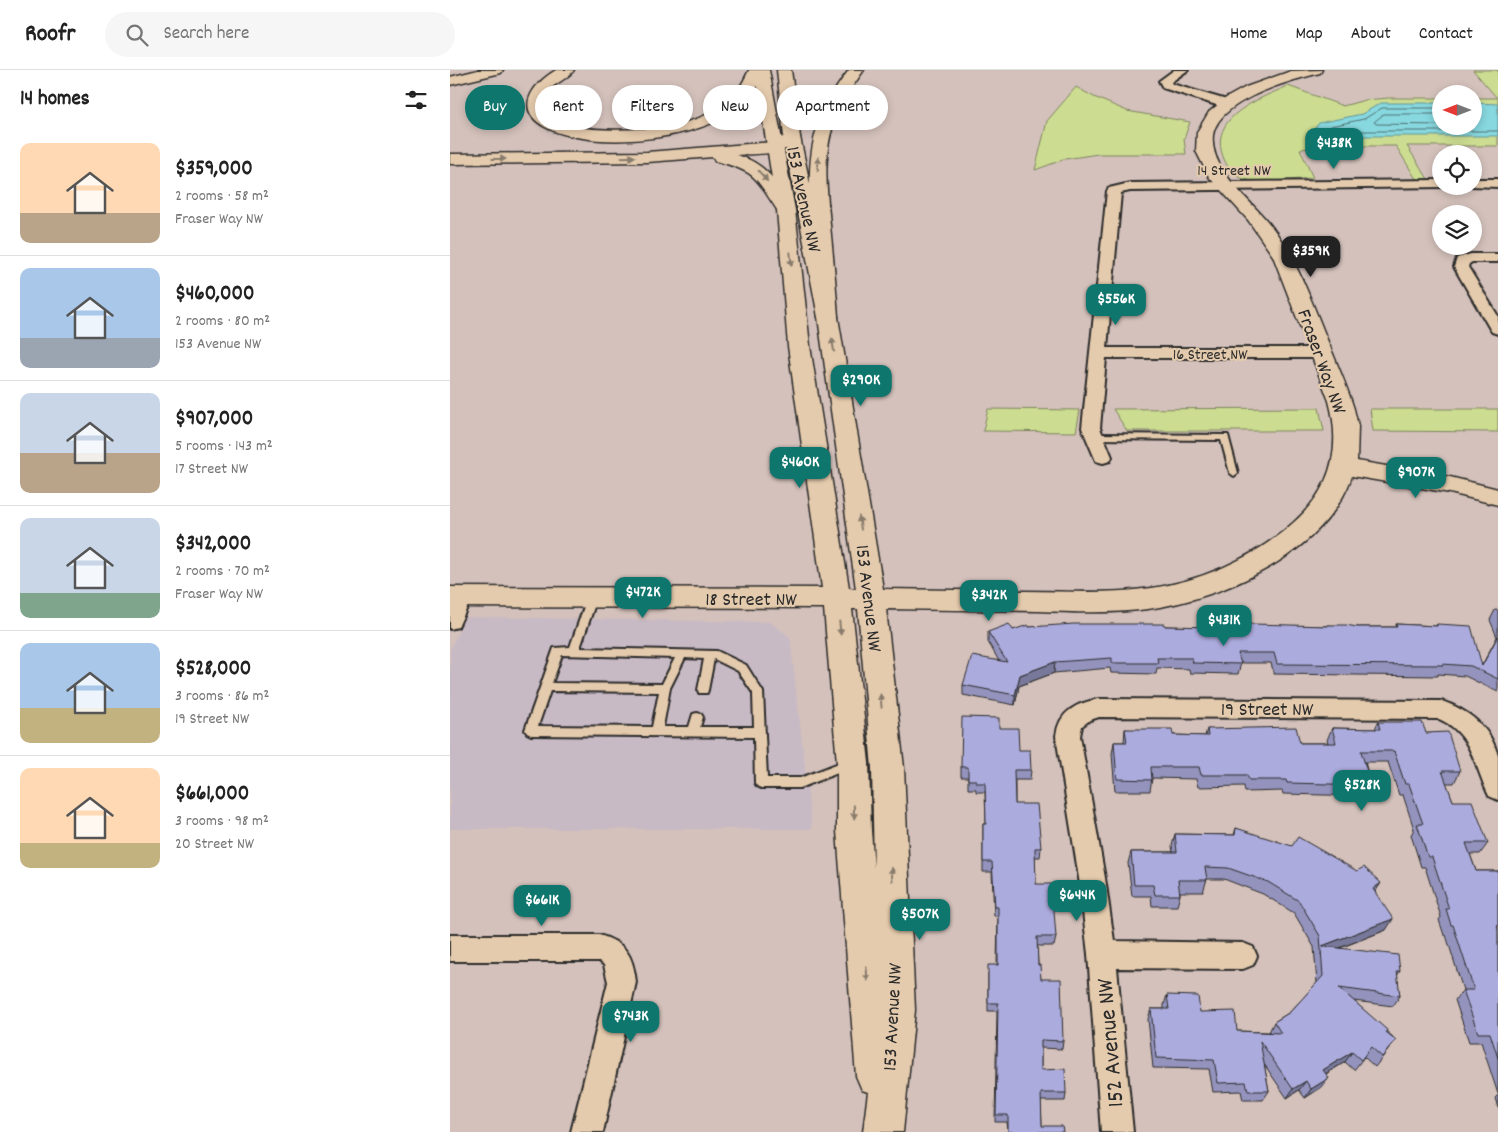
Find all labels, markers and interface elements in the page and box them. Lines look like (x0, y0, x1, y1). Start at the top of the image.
search box (105, 12, 455, 57)
text: Roofr (25, 18, 75, 52)
icon: search (123, 21, 151, 49)
text: Search here (163, 21, 249, 48)
text: Home (1230, 22, 1267, 47)
text: Map (1295, 22, 1323, 47)
text: About (1351, 22, 1391, 47)
text: Contact (1419, 22, 1473, 47)
text: 14 homes (20, 85, 90, 115)
chip: Buy (465, 85, 525, 130)
chip: Rent (535, 85, 602, 130)
chip: Filters (612, 85, 693, 130)
chip: New (703, 85, 767, 130)
chip: Apartment (777, 85, 888, 130)
north arrow (1432, 85, 1482, 135)
map controls (1432, 85, 1482, 255)
icon: filters (402, 86, 430, 114)
pin: $438K (1299, 128, 1369, 170)
text: $438K (1316, 132, 1352, 155)
street label: 153 Avenue NW (777, 144, 827, 256)
button: locate (1432, 145, 1482, 195)
one-way arrow (620, 153, 636, 161)
text: $359,000 (175, 155, 253, 185)
one-way arrow (491, 155, 507, 163)
one-way arrow (814, 155, 822, 171)
street label: 14 Street NW (1197, 160, 1272, 183)
icon: home (60, 163, 120, 223)
one-way arrow (757, 169, 768, 182)
text: 2 rooms · 58 m² (175, 185, 269, 208)
button: layers (1432, 205, 1482, 255)
text: Fraser Way NW (175, 208, 263, 231)
pin: $359K (1276, 236, 1346, 278)
text: $359K (1292, 240, 1330, 263)
one-way arrow (787, 251, 795, 267)
text: $460,000 (175, 280, 254, 310)
pin: $556K (1081, 284, 1151, 326)
icon: home (60, 288, 120, 348)
text: $556K (1097, 288, 1135, 311)
street label: Fraser Way NW (1288, 306, 1352, 419)
text: 2 rooms · 80 m² (175, 310, 270, 333)
text: 153 Avenue NW (175, 333, 261, 356)
one-way arrow (828, 337, 836, 353)
street label: 16 Street NW (1173, 344, 1248, 367)
pin: $290K (826, 364, 896, 407)
text: $290K (842, 369, 880, 392)
text: $907,000 (175, 405, 253, 435)
icon: home (60, 413, 120, 473)
text: 5 rooms · 143 m² (175, 435, 273, 458)
pin: $460K (765, 446, 835, 489)
text: $460K (781, 451, 819, 474)
pin: $907K (1381, 456, 1451, 499)
text: 17 Street NW (175, 458, 248, 481)
text: $907K (1397, 461, 1435, 484)
one-way arrow (855, 515, 863, 531)
text: $342,000 (175, 530, 251, 560)
icon: home (60, 538, 120, 598)
street label: 153 Avenue NW (847, 543, 888, 654)
text: 2 rooms · 70 m² (175, 560, 270, 583)
pin: $472K (608, 576, 678, 619)
pin: $342K (954, 580, 1024, 622)
text: $472K (625, 581, 661, 604)
text: Fraser Way NW (175, 583, 263, 606)
text: $342K (971, 584, 1007, 607)
street label: 18 Street NW (705, 587, 797, 615)
pin: $431K (1189, 604, 1259, 647)
text: $431K (1208, 609, 1240, 632)
one-way arrow (836, 620, 844, 636)
text: $528,000 (175, 655, 251, 685)
icon: home (60, 663, 120, 723)
text: 3 rooms · 86 m² (175, 685, 269, 708)
one-way arrow (877, 693, 885, 709)
street label: 19 Street NW (1221, 697, 1314, 725)
text: 19 Street NW (175, 708, 249, 731)
pin: $528K (1327, 770, 1397, 812)
text: $528K (1344, 774, 1380, 797)
text: $661,000 (175, 780, 249, 810)
icon: home (60, 788, 120, 848)
one-way arrow (850, 804, 858, 820)
text: 3 rooms · 98 m² (175, 810, 269, 833)
text: 20 Street NW (175, 833, 254, 856)
one-way arrow (888, 866, 896, 882)
pin: $644K (1042, 880, 1112, 922)
pin: $661K (507, 884, 577, 927)
text: $644K (1059, 884, 1095, 907)
text: $661K (525, 889, 559, 912)
pin: $507K (885, 898, 955, 941)
text: $507K (901, 903, 939, 926)
street label: 153 Avenue NW (877, 962, 911, 1072)
one-way arrow (863, 966, 871, 982)
street label: 152 Avenue NW (1089, 977, 1135, 1109)
pin: $743K (596, 1000, 666, 1043)
text: $743K (613, 1005, 649, 1028)

